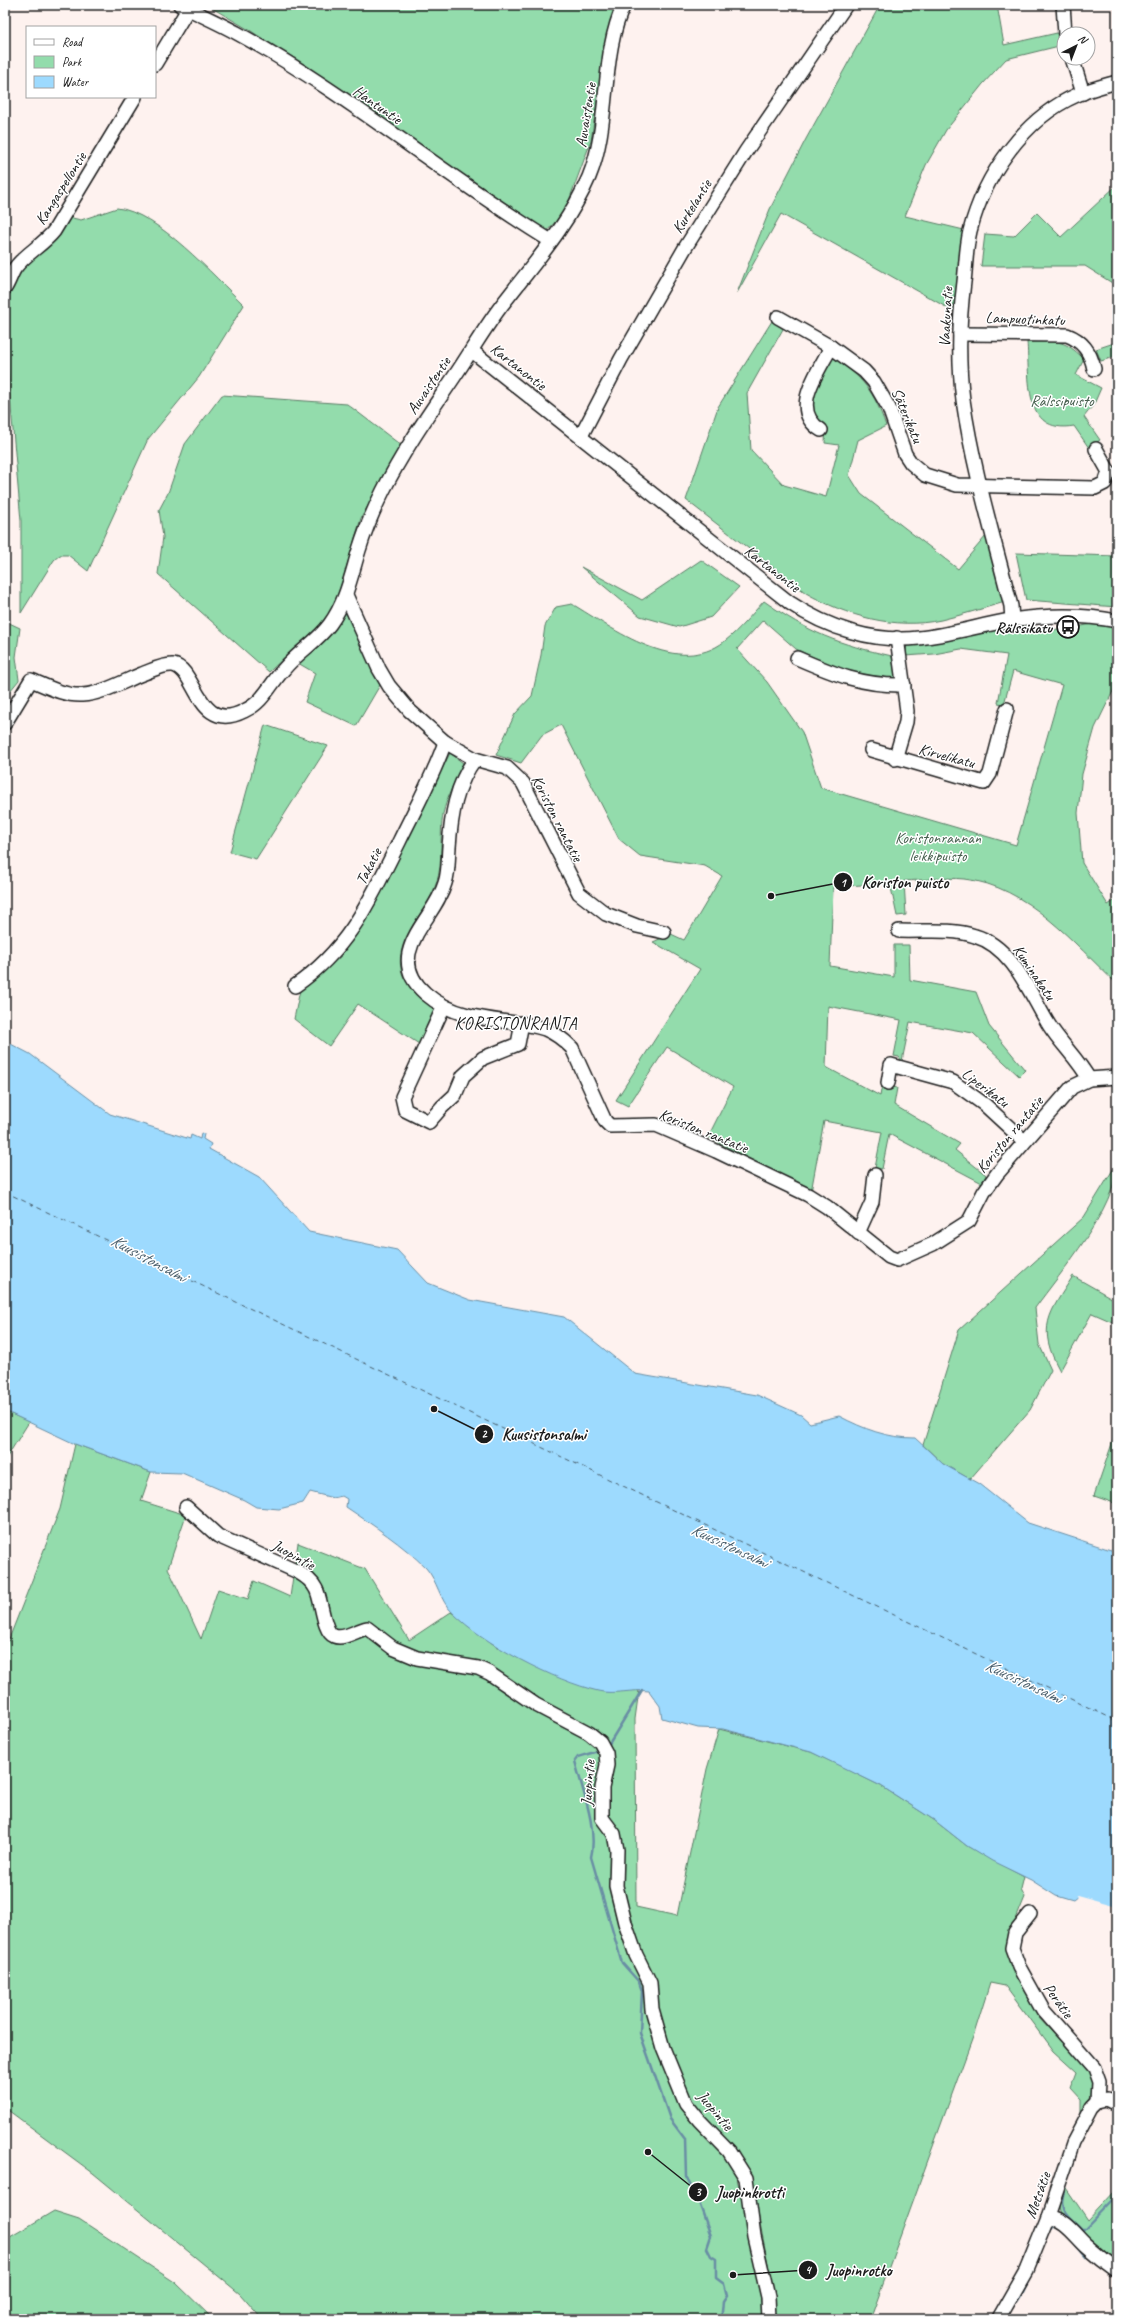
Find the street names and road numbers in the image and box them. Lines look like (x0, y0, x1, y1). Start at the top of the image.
street label: Auvaistentie (571, 80, 601, 149)
street label: Hantuntie (349, 81, 407, 130)
street label: Kangaspellontie (31, 147, 92, 229)
street label: Kurkelantie (668, 174, 717, 237)
street label: Vaakunatie (934, 285, 958, 347)
street label: Lampuotinkatu (985, 308, 1066, 330)
street label: Kartanontie (486, 339, 552, 396)
street label: Auvaistentie (402, 351, 456, 418)
street label: Säterikatu (887, 385, 928, 447)
street label: Kartanontie (740, 541, 806, 598)
street label: Kirvelikatu (917, 739, 978, 773)
street label: Koriston rantatie (527, 772, 588, 867)
street label: Takatie (351, 843, 387, 888)
street label: Kuminakatu (1008, 941, 1061, 1005)
street label: Liperikatu (958, 1064, 1014, 1113)
street label: Koriston rantatie (972, 1091, 1049, 1177)
street label: Koriston rantatie (656, 1104, 753, 1159)
street label: Juopintie (268, 1535, 320, 1576)
street label: Juopintie (576, 1758, 600, 1808)
street label: Perätie (1039, 1979, 1079, 2024)
street label: Juopintie (692, 2086, 739, 2136)
street label: Metsätie (1020, 2168, 1056, 2221)

